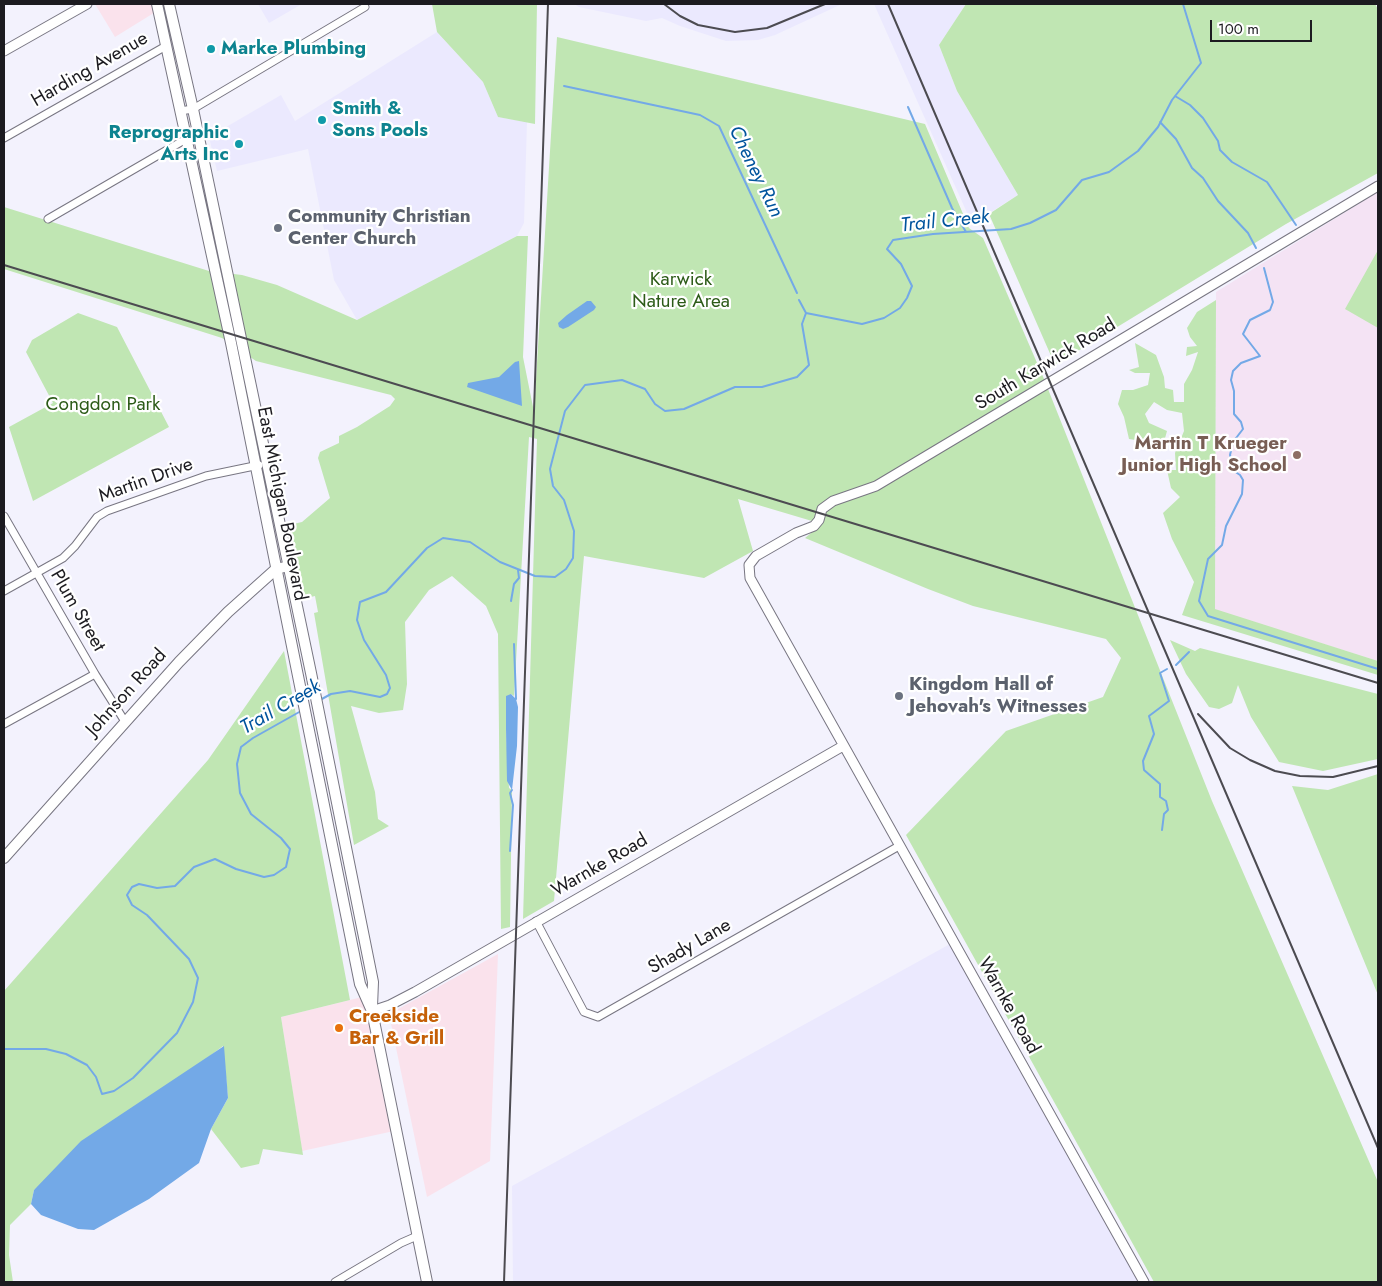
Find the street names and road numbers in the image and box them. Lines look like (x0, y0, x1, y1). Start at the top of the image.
street label: Harding Avenue (28, 27, 152, 113)
street label: South Karwick Road (972, 314, 1120, 416)
street label: East Michigan Boulevard (251, 405, 311, 603)
street label: Martin Drive (96, 453, 196, 509)
street label: Plum Street (44, 566, 110, 656)
street label: Johnson Road (82, 645, 172, 741)
street label: Warnke Road (548, 829, 652, 903)
street label: Shady Lane (645, 914, 735, 980)
street label: Warnke Road (972, 954, 1044, 1058)

